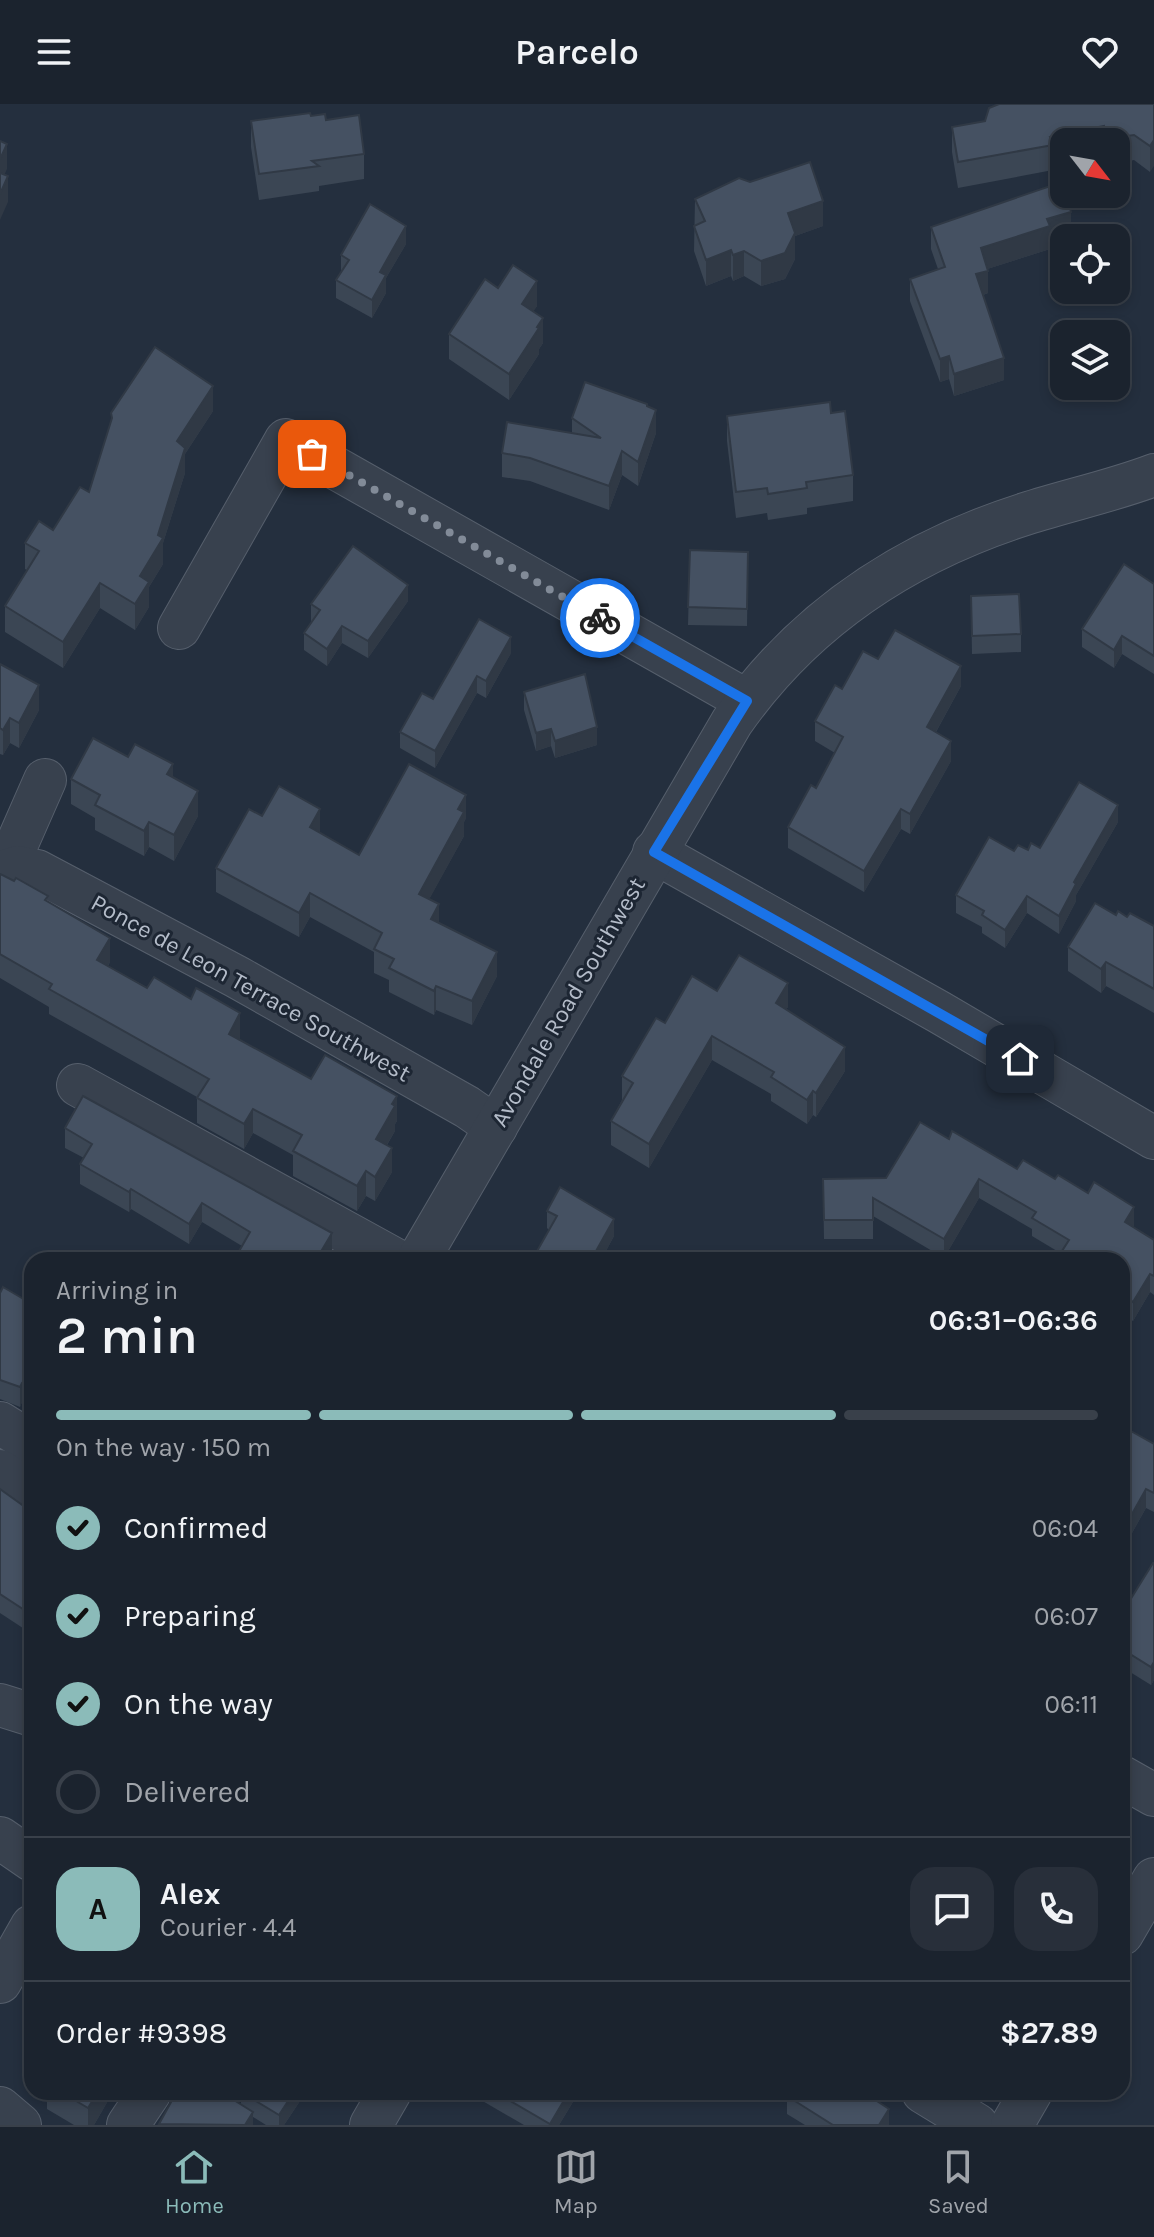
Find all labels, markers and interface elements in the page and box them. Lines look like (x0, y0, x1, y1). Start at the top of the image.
icon: menu (32, 30, 76, 74)
icon: heart (1078, 30, 1122, 74)
text: Parcelo (515, 31, 639, 73)
north arrow (1050, 128, 1130, 208)
map controls (1050, 128, 1130, 400)
button: locate (1050, 224, 1130, 304)
button: layers (1050, 320, 1130, 400)
pin (278, 420, 346, 488)
icon: bag (290, 432, 334, 476)
courier (560, 578, 640, 658)
icon: bike (578, 596, 622, 640)
street label: Avondale Road Southwest (485, 872, 651, 1132)
street label: Ponce de Leon Terrace Southwest (86, 888, 416, 1088)
pin (986, 1025, 1054, 1093)
icon: home (998, 1037, 1042, 1081)
text: Arriving in (56, 1275, 178, 1306)
text: 06:31–06:36 (929, 1302, 1098, 1338)
text: 2 min (56, 1305, 198, 1366)
text: On the way · 150 m (56, 1432, 271, 1463)
icon: check (56, 1506, 100, 1550)
text: Confirmed (124, 1510, 268, 1546)
text: 06:04 (1032, 1513, 1098, 1544)
icon: check (56, 1594, 100, 1638)
text: Preparing (124, 1598, 256, 1634)
text: 06:07 (1034, 1601, 1098, 1632)
icon: check (56, 1682, 100, 1726)
text: On the way (124, 1686, 273, 1722)
text: 06:11 (1045, 1689, 1098, 1720)
text: Delivered (124, 1774, 251, 1810)
button: chat (910, 1867, 994, 1951)
button: phone (1014, 1867, 1098, 1951)
text: Alex (160, 1876, 220, 1912)
text: A (89, 1891, 107, 1927)
text: Courier · 4.4 (160, 1912, 296, 1943)
text: Order #9398 (56, 2015, 227, 2051)
text: $27.89 (1000, 2015, 1098, 2051)
tab: Home (165, 2145, 224, 2219)
tab: Map (554, 2145, 598, 2219)
tab: Saved (928, 2145, 989, 2219)

